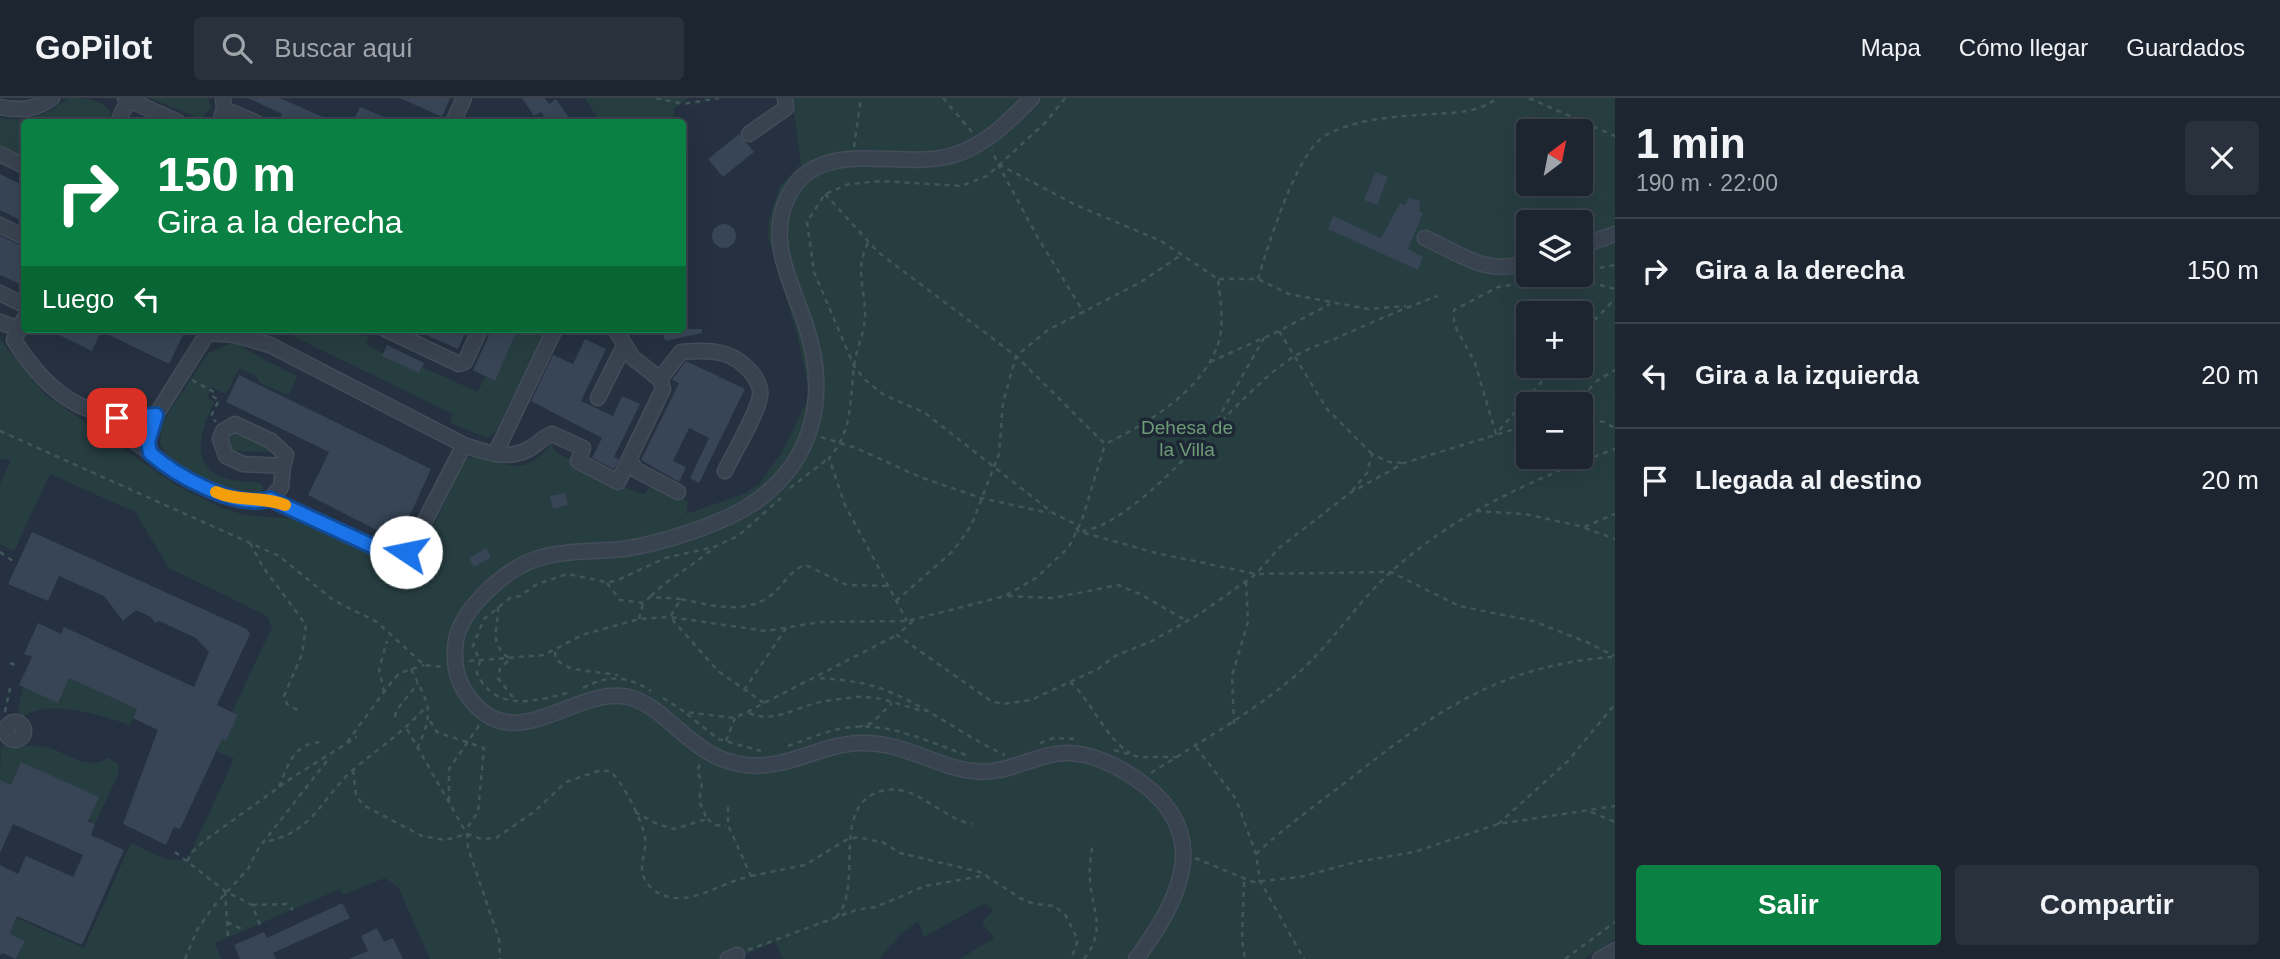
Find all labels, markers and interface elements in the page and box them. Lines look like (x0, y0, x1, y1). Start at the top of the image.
search box (194, 17, 684, 80)
text: GoPilot (35, 29, 152, 66)
icon: search (218, 29, 256, 67)
text: Buscar aquí (274, 33, 413, 63)
text: Mapa (1861, 34, 1921, 61)
text: Cómo llegar (1959, 34, 2088, 61)
text: Guardados (2126, 34, 2245, 61)
north arrow (1516, 119, 1592, 196)
map controls (1516, 119, 1593, 469)
text: 1 min (1636, 120, 1746, 167)
button: close (2185, 121, 2259, 195)
icon: right (42, 147, 133, 238)
text: 150 m (157, 147, 296, 201)
text: 190 m · 22:00 (1636, 170, 1778, 196)
text: Gira a la derecha (157, 204, 402, 240)
button: layers (1516, 210, 1593, 287)
icon: right (1636, 252, 1674, 290)
text: Gira a la derecha (1695, 255, 1905, 285)
text: 150 m (2187, 255, 2259, 285)
icon: left (128, 280, 166, 318)
text: Luego (42, 284, 114, 314)
button: + (1516, 301, 1593, 378)
icon: left (1636, 357, 1674, 395)
text: Gira a la izquierda (1695, 360, 1919, 390)
text: 20 m (2201, 360, 2259, 390)
pin (87, 388, 147, 448)
button: − (1516, 392, 1593, 469)
icon: arrive (98, 399, 136, 437)
park label: Dehesa de la Villa (1141, 417, 1233, 460)
icon: arrive (1636, 462, 1674, 500)
text: Llegada al destino (1695, 465, 1922, 495)
text: 20 m (2201, 465, 2259, 495)
position arrow (369, 515, 443, 589)
button: Salir (1636, 865, 1941, 945)
button: Compartir (1955, 865, 2259, 945)

